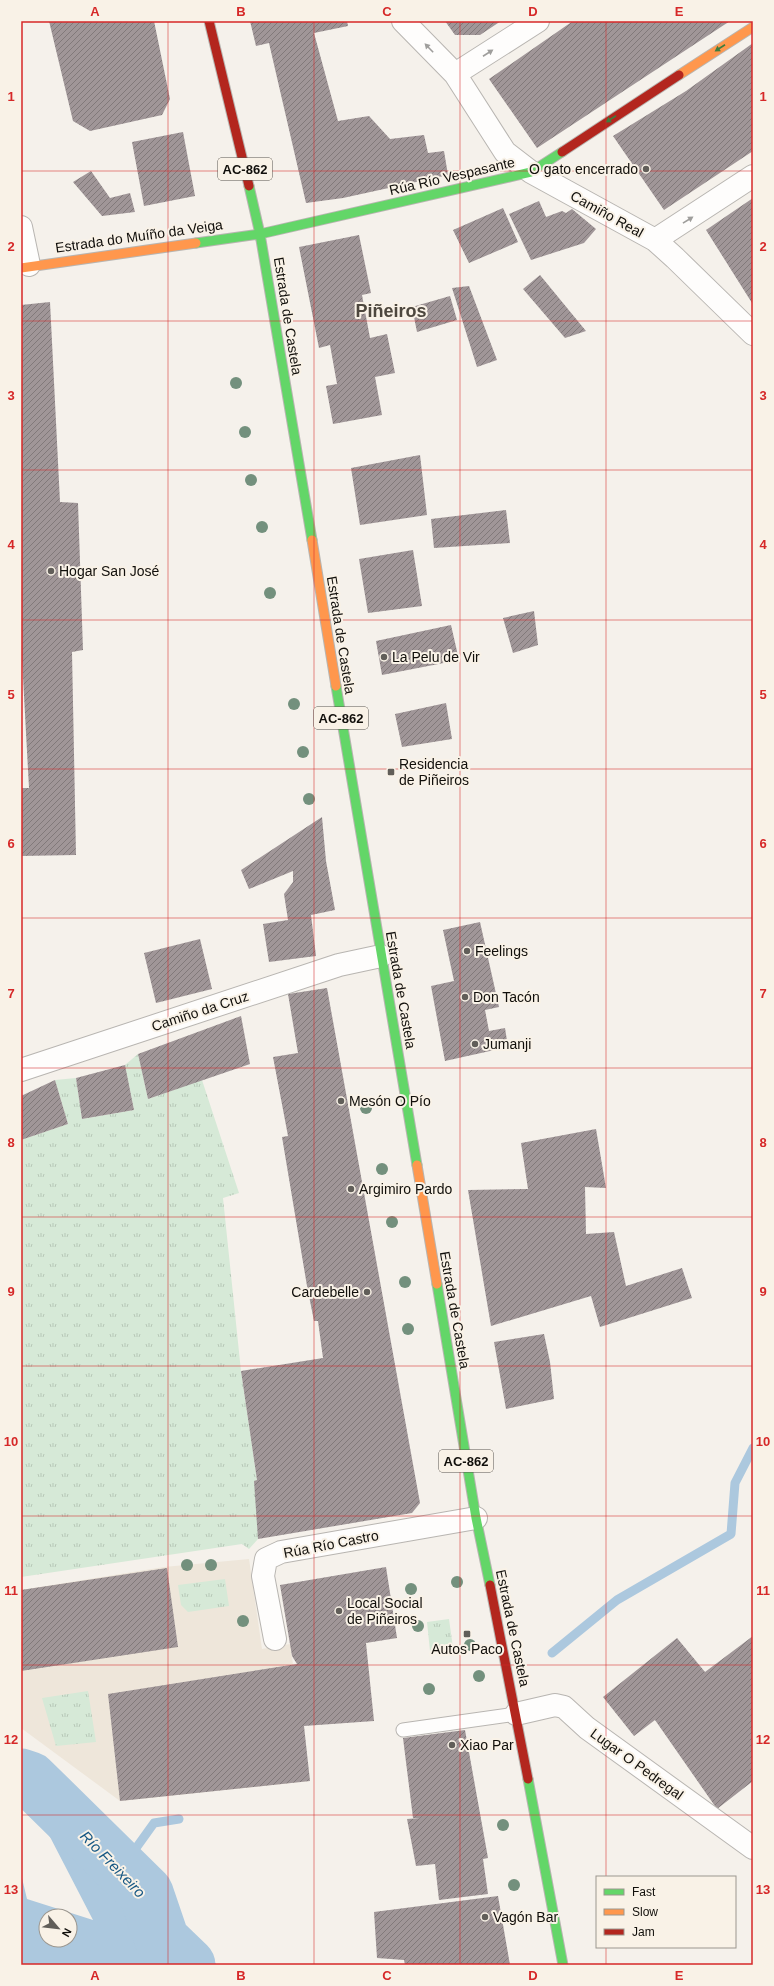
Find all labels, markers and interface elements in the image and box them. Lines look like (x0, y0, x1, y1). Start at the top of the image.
text: A (90, 4, 100, 19)
text: B (236, 4, 246, 19)
text: C (382, 4, 392, 19)
text: D (528, 4, 538, 19)
text: E (675, 4, 684, 19)
one-way arrow (424, 43, 434, 53)
one-way arrow (715, 44, 725, 52)
one-way arrow (482, 50, 494, 57)
text: 1 (7, 89, 15, 104)
text: 1 (759, 89, 767, 104)
one-way arrow (606, 115, 617, 123)
street label: Rúa Río Vespasante (388, 154, 517, 198)
road number: AC-862 (218, 158, 272, 180)
place label: O gato encerrado (529, 161, 638, 177)
marker: O gato encerrado (641, 164, 651, 174)
street label: Camiño Real (568, 187, 646, 241)
street label: Estrada do Muíño da Veiga (54, 216, 224, 256)
one-way arrow (683, 216, 693, 224)
text: 2 (7, 239, 15, 254)
text: 2 (759, 239, 767, 254)
street label: Estrada de Castela (271, 256, 305, 376)
district label: Piñeiros (355, 301, 427, 321)
text: 3 (7, 388, 15, 403)
text: 3 (759, 388, 767, 403)
text: 4 (7, 537, 15, 552)
text: 4 (759, 537, 767, 552)
place label: Hogar San José (59, 563, 160, 579)
marker: Hogar San José (46, 566, 56, 576)
street label: Estrada de Castela (324, 575, 358, 695)
place label: La Pelu de Vir (392, 649, 480, 665)
marker: La Pelu de Vir (379, 652, 389, 662)
text: 5 (7, 687, 15, 702)
text: 5 (759, 687, 767, 702)
road number: AC-862 (314, 707, 368, 729)
place label: Residencia de Piñeiros (399, 756, 469, 788)
marker: Residencia de Piñeiros (386, 767, 396, 777)
text: 6 (7, 836, 15, 851)
text: 6 (759, 836, 767, 851)
street label: Estrada de Castela (383, 930, 419, 1050)
place label: Feelings (475, 943, 528, 959)
marker: Feelings (462, 946, 472, 956)
text: 7 (7, 986, 15, 1001)
text: 7 (759, 986, 767, 1001)
street label: Camiño da Cruz (149, 988, 251, 1034)
place label: Don Tacón (473, 989, 540, 1005)
marker: Don Tacón (460, 992, 470, 1002)
place label: Jumanji (483, 1036, 531, 1052)
marker: Jumanji (470, 1039, 480, 1049)
place label: Mesón O Pío (349, 1093, 431, 1109)
marker: Mesón O Pío (336, 1096, 346, 1106)
text: 8 (7, 1135, 15, 1150)
text: 8 (759, 1135, 767, 1150)
place label: Argimiro Pardo (359, 1181, 453, 1197)
marker: Argimiro Pardo (346, 1184, 356, 1194)
street label: Estrada de Castela (437, 1250, 473, 1370)
text: 9 (7, 1284, 15, 1299)
place label: Cardebelle (291, 1284, 359, 1300)
text: 9 (759, 1284, 767, 1299)
marker: Cardebelle (362, 1287, 372, 1297)
text: 10 (4, 1434, 18, 1449)
text: 10 (756, 1434, 770, 1449)
road number: AC-862 (439, 1450, 493, 1472)
street label: Rúa Río Castro (282, 1527, 380, 1561)
street label: Estrada de Castela (493, 1568, 533, 1688)
text: 11 (4, 1583, 18, 1598)
text: 11 (756, 1583, 770, 1598)
place label: Local Social de Piñeiros (347, 1595, 423, 1627)
marker: Local Social de Piñeiros (334, 1606, 344, 1616)
marker: Autos Paco (462, 1629, 472, 1639)
place label: Autos Paco (431, 1641, 503, 1657)
street label: Lugar O Pedregal (588, 1725, 686, 1803)
text: 12 (4, 1732, 18, 1747)
text: 12 (756, 1732, 770, 1747)
place label: Xiao Par (460, 1737, 514, 1753)
marker: Xiao Par (447, 1740, 457, 1750)
water label: Río Freixeiro (77, 1827, 149, 1901)
legend (596, 1876, 736, 1948)
text: 13 (4, 1882, 18, 1897)
text: 13 (756, 1882, 770, 1897)
text: Fast (632, 1885, 656, 1899)
text: Slow (632, 1905, 658, 1919)
north arrow (38, 1908, 78, 1948)
place label: Vagón Bar (493, 1909, 558, 1925)
marker: Vagón Bar (480, 1912, 490, 1922)
text: Jam (632, 1925, 655, 1939)
text: N (60, 1926, 74, 1939)
text: A (90, 1968, 100, 1983)
text: B (236, 1968, 246, 1983)
text: C (382, 1968, 392, 1983)
text: D (528, 1968, 538, 1983)
text: E (675, 1968, 684, 1983)

